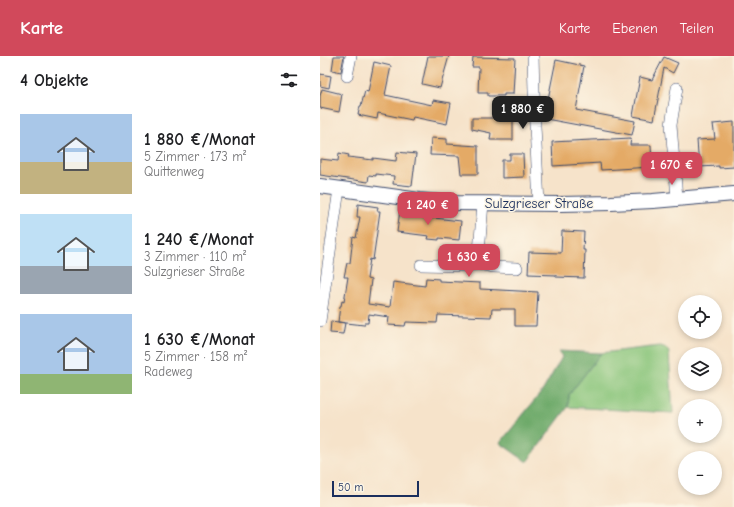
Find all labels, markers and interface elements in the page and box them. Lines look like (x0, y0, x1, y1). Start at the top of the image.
text: Karte (20, 17, 63, 39)
text: Karte (559, 20, 590, 37)
text: Ebenen (612, 20, 658, 37)
text: Teilen (680, 20, 714, 37)
icon: filters (278, 69, 300, 91)
text: 4 Objekte (20, 71, 88, 90)
pin: 1 880 € (486, 96, 560, 130)
text: 1 880 € (501, 101, 545, 116)
icon: home (52, 130, 100, 178)
text: 1 880 €/Monat (144, 130, 255, 149)
text: 5 Zimmer · 173 m² (144, 149, 246, 164)
pin: 1 670 € (635, 152, 709, 186)
text: 1 670 € (650, 157, 694, 172)
text: Quittenweg (144, 164, 205, 179)
pin: 1 240 € (391, 192, 465, 226)
street label: Sulzgrieser Straße (485, 195, 593, 212)
text: 1 240 € (407, 197, 449, 212)
icon: home (52, 230, 100, 278)
text: 1 240 €/Monat (144, 230, 254, 249)
pin: 1 630 € (432, 244, 506, 278)
text: 3 Zimmer · 110 m² (144, 249, 246, 264)
text: 1 630 € (447, 249, 491, 264)
text: Sulzgrieser Straße (144, 264, 245, 279)
map controls (678, 295, 722, 495)
button: locate (678, 295, 722, 339)
icon: home (52, 330, 100, 378)
text: 1 630 €/Monat (144, 330, 255, 349)
button: layers (678, 347, 722, 391)
text: 5 Zimmer · 158 m² (144, 349, 247, 364)
text: Radeweg (144, 364, 193, 379)
button: + (678, 399, 722, 443)
button: − (678, 451, 722, 495)
scale bar (332, 479, 419, 498)
text: 50 m (338, 481, 363, 494)

